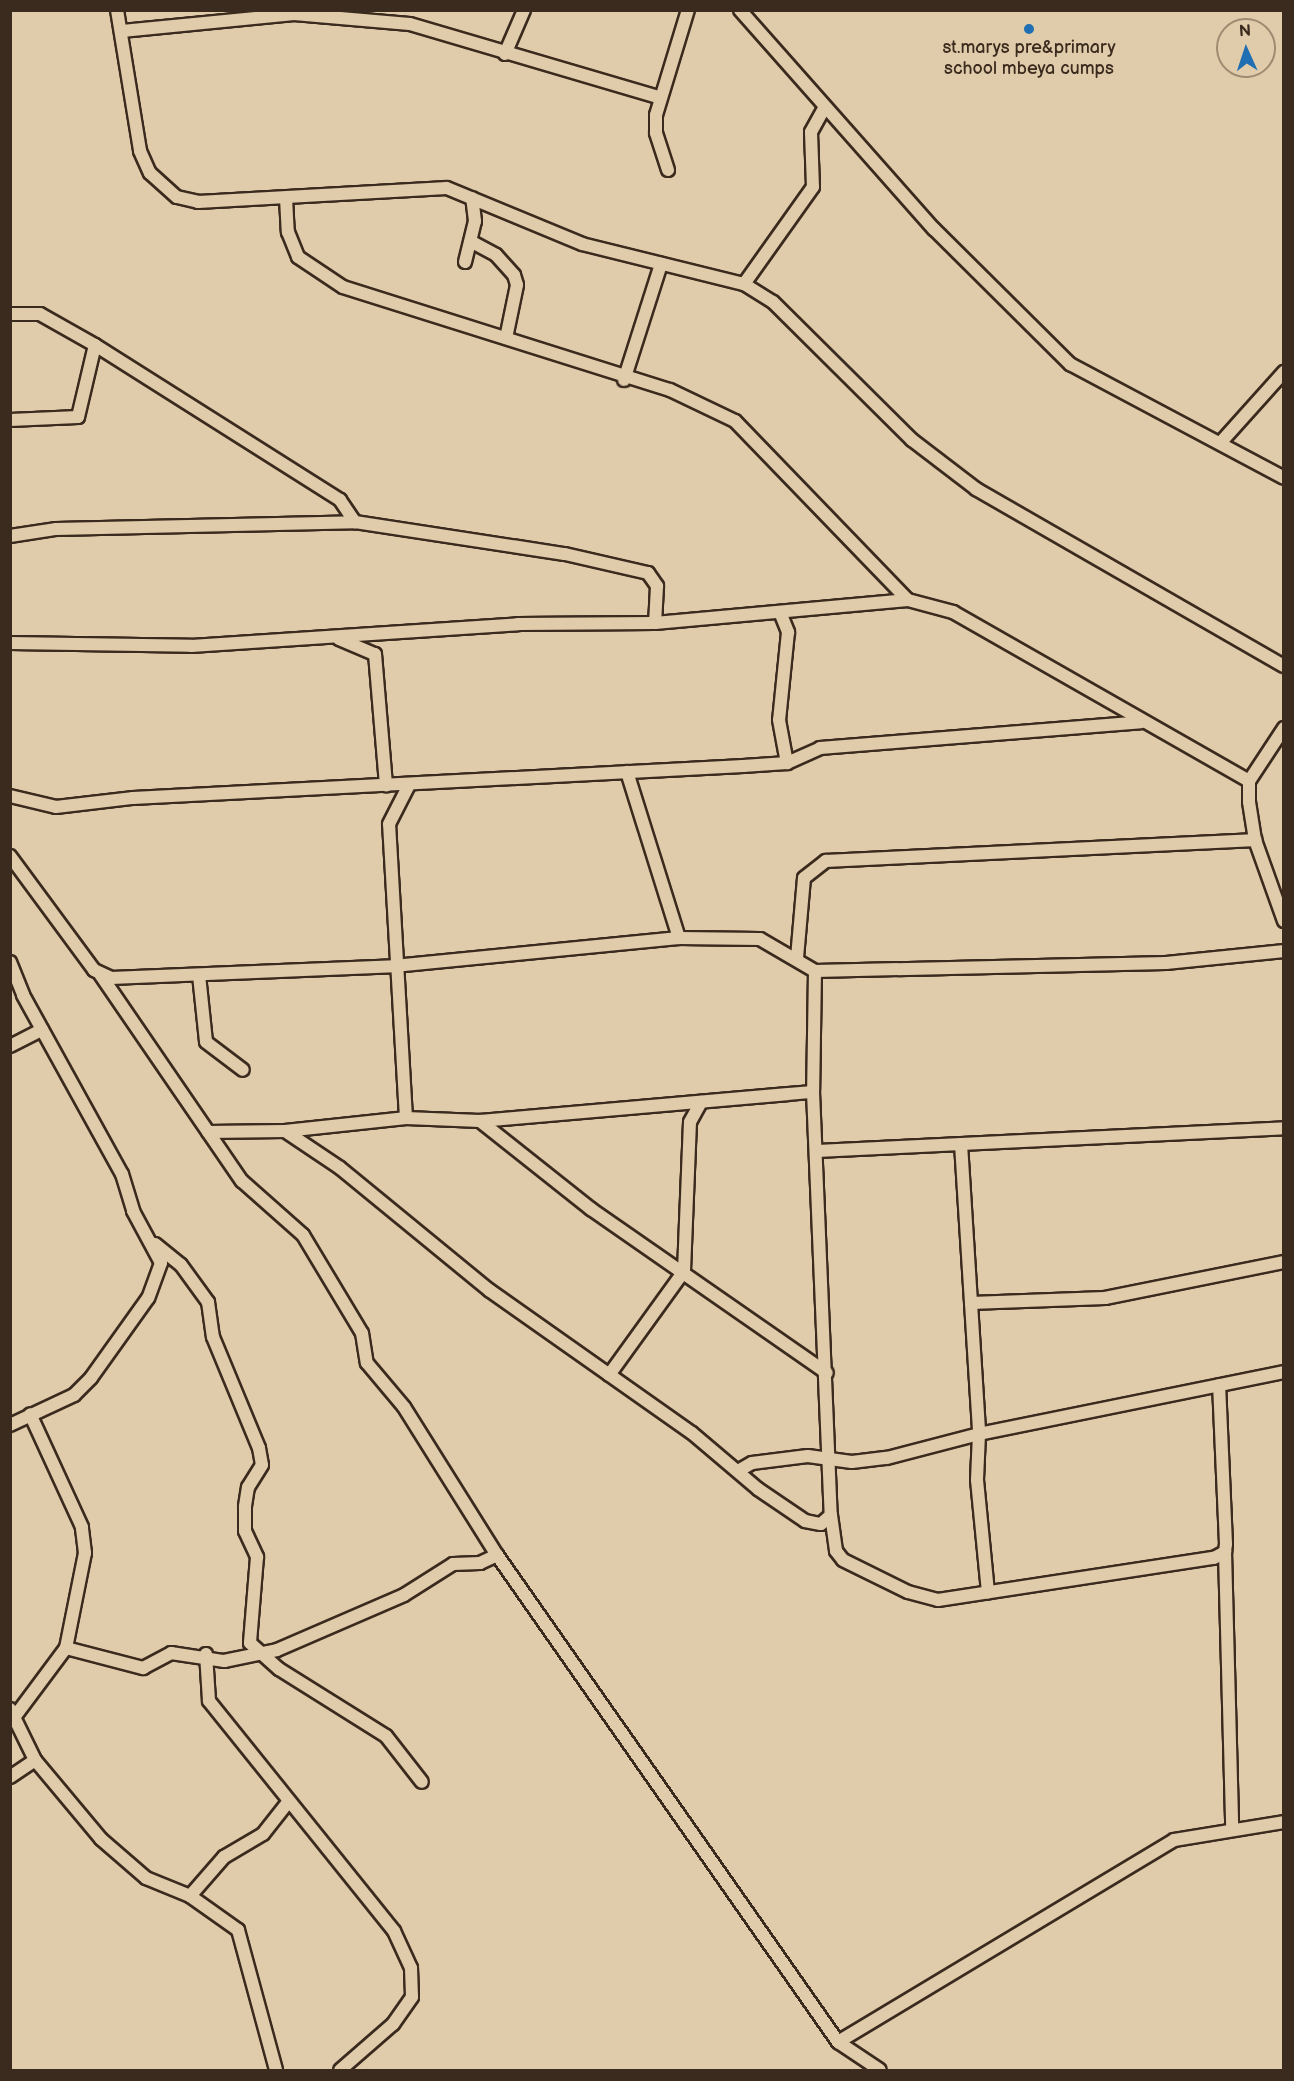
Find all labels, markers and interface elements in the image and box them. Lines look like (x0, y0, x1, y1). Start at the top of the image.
north arrow (1216, 18, 1276, 78)
marker: st.marys pre&primary school mbeya cumps (1022, 22, 1036, 36)
text: N (1239, 22, 1252, 41)
place label: st.marys pre&primary school mbeya cumps (942, 38, 1116, 80)

